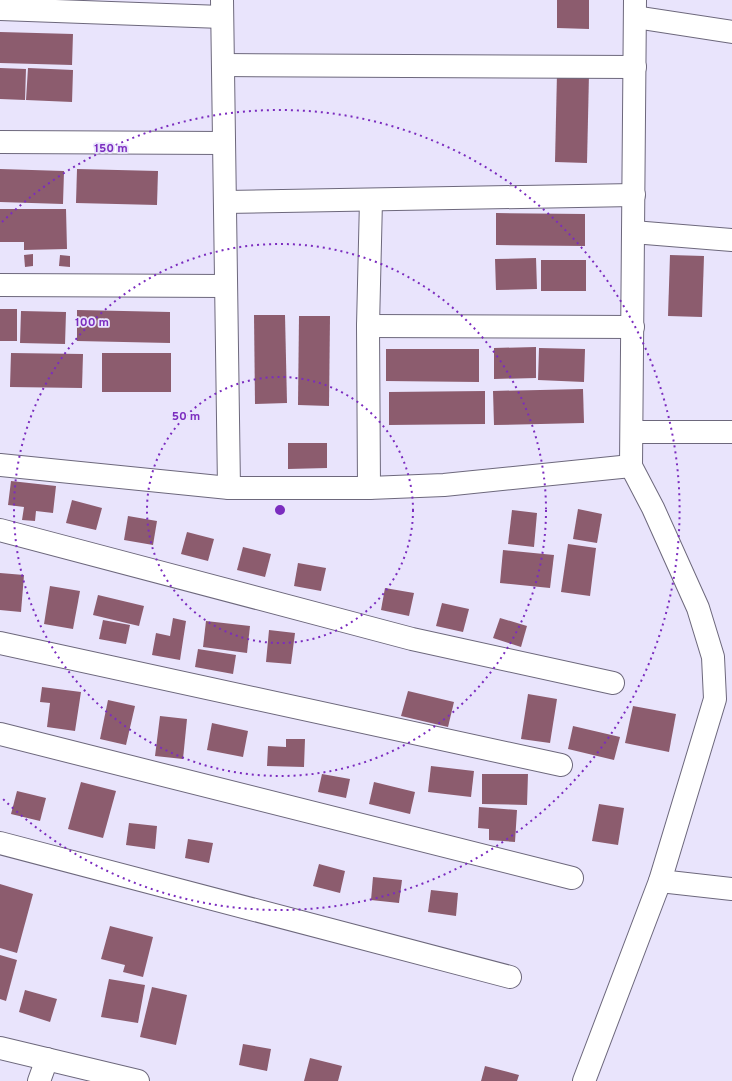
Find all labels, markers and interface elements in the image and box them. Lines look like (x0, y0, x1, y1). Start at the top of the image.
text: 150 m (94, 141, 128, 157)
text: 100 m (75, 315, 109, 331)
text: 50 m (172, 409, 200, 425)
centre of rings (273, 503, 287, 517)

